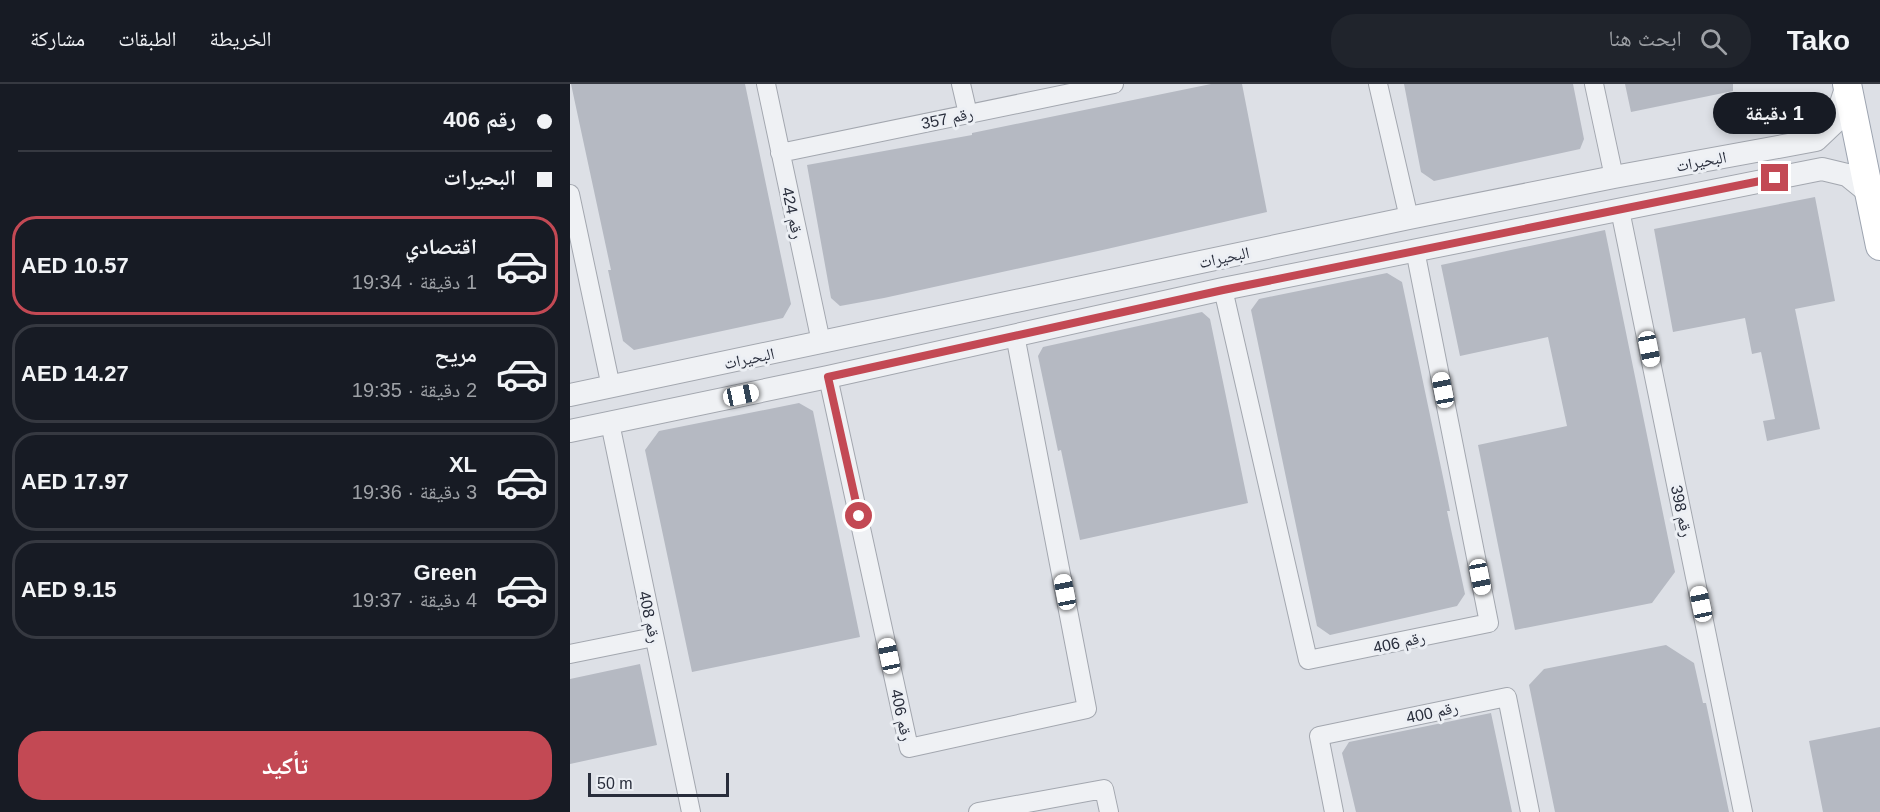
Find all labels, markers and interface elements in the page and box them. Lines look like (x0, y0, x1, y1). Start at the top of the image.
search box (1331, 14, 1751, 68)
icon: search (1697, 25, 1730, 58)
text: Tako (1787, 25, 1850, 56)
text: ابحث هنا (1609, 26, 1682, 51)
text: مشاركة (30, 27, 85, 50)
text: الطبقات (118, 27, 177, 50)
text: الخريطة (210, 27, 271, 50)
callout: 1 دقيقة (1714, 91, 1836, 133)
text: 1 دقيقة (1745, 102, 1804, 124)
street label: رقم 357 (920, 105, 975, 134)
text: رقم 406 (443, 107, 516, 132)
street label: البحيرات (1674, 148, 1728, 176)
route end (1761, 164, 1788, 191)
text: البحيرات (444, 165, 516, 190)
street label: رقم 424 (777, 186, 806, 241)
text: اقتصادي (405, 234, 477, 259)
icon: car (495, 239, 549, 293)
street label: البحيرات (1197, 244, 1251, 272)
text: AED 10.57 (21, 253, 129, 278)
text: 1 دقيقة · 19:34 (352, 271, 477, 293)
car (1637, 330, 1661, 368)
text: مريح (434, 342, 477, 367)
street label: البحيرات (722, 345, 776, 373)
icon: car (495, 347, 549, 401)
text: AED 14.27 (21, 361, 129, 386)
car (1431, 371, 1455, 409)
text: 2 دقيقة · 19:35 (352, 379, 477, 401)
car (722, 382, 760, 408)
text: XL (449, 452, 477, 477)
icon: car (495, 455, 549, 509)
text: AED 17.97 (21, 469, 129, 494)
text: 3 دقيقة · 19:36 (352, 481, 477, 503)
street label: رقم 398 (1666, 484, 1695, 539)
route start (845, 502, 872, 529)
car (1468, 558, 1492, 596)
text: Green (413, 560, 477, 585)
icon: car (495, 563, 549, 617)
car (1053, 573, 1077, 611)
text: AED 9.15 (21, 577, 116, 602)
car (1688, 585, 1714, 623)
text: 4 دقيقة · 19:37 (352, 589, 477, 611)
street label: رقم 408 (634, 590, 663, 645)
street label: رقم 406 (1372, 629, 1427, 658)
car (876, 637, 902, 675)
street label: رقم 406 (886, 688, 915, 743)
street label: رقم 400 (1405, 699, 1460, 728)
button: تأكيد (18, 731, 552, 800)
scale bar (588, 770, 729, 798)
text: 50 m (597, 775, 633, 792)

